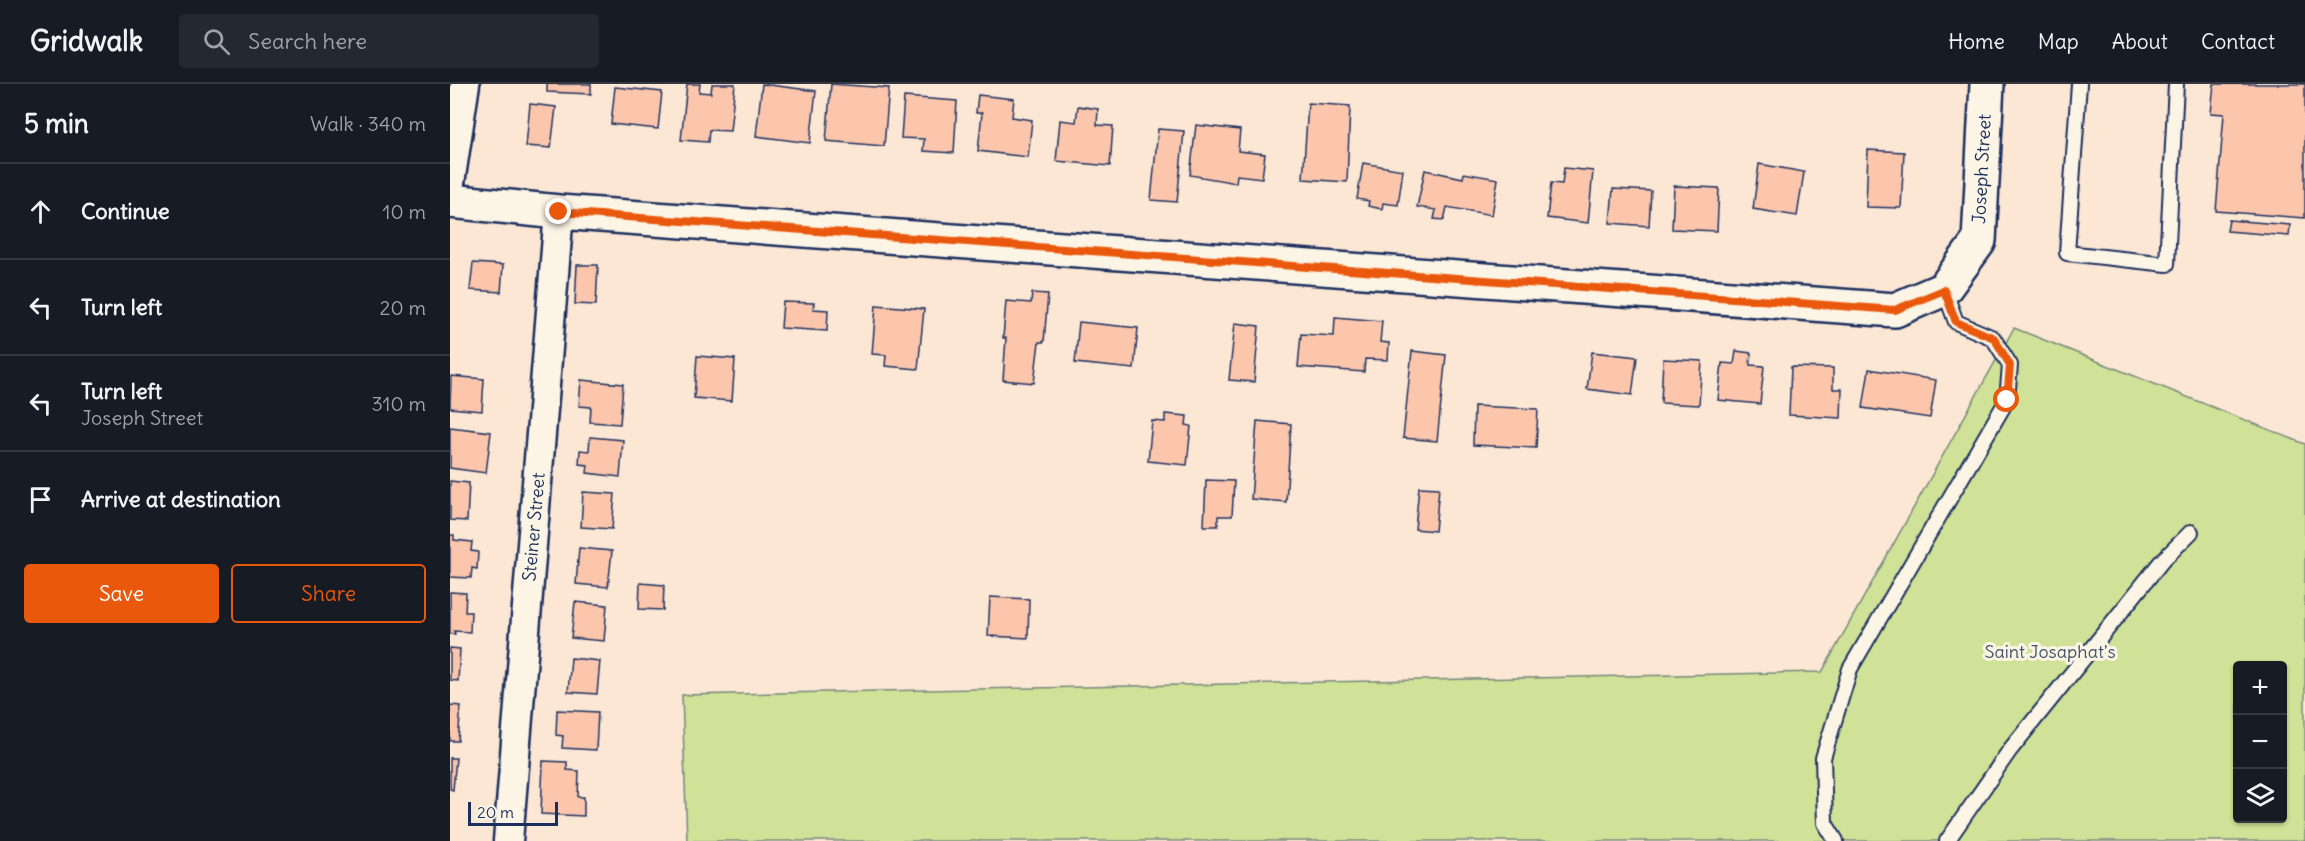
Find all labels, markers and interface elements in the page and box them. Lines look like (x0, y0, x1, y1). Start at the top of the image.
search box (179, 14, 599, 68)
text: Gridwalk (30, 23, 143, 59)
icon: search (200, 25, 233, 58)
text: Search here (248, 27, 367, 55)
text: Home (1948, 28, 2005, 55)
text: Map (2038, 28, 2079, 55)
text: About (2112, 28, 2168, 55)
text: Contact (2201, 28, 2275, 55)
text: 5 min (24, 107, 89, 140)
text: Walk · 340 m (310, 111, 426, 136)
street label: Joseph Street (1967, 113, 1996, 225)
icon: ahead (24, 195, 57, 228)
text: Continue (81, 197, 170, 225)
route end (545, 198, 571, 224)
text: 10 m (383, 199, 426, 224)
icon: left (24, 291, 57, 324)
text: Turn left (81, 293, 162, 321)
text: 20 m (380, 295, 426, 320)
text: Turn left (81, 377, 162, 405)
route start (1993, 386, 2019, 412)
icon: left (24, 387, 57, 420)
text: 310 m (371, 391, 426, 416)
text: Joseph Street (81, 405, 203, 430)
street label: Steiner Street (517, 472, 550, 582)
icon: arrive (24, 483, 57, 516)
text: Arrive at destination (81, 485, 281, 513)
button: Save (24, 564, 219, 623)
button: Share (231, 564, 426, 623)
park label: Saint Josaphat's (1984, 640, 2116, 663)
map controls (2233, 661, 2287, 823)
button: + (2233, 661, 2287, 715)
button: − (2233, 715, 2287, 769)
button: layers (2233, 769, 2287, 823)
scale bar (468, 799, 558, 826)
text: 20 m (477, 802, 514, 822)

